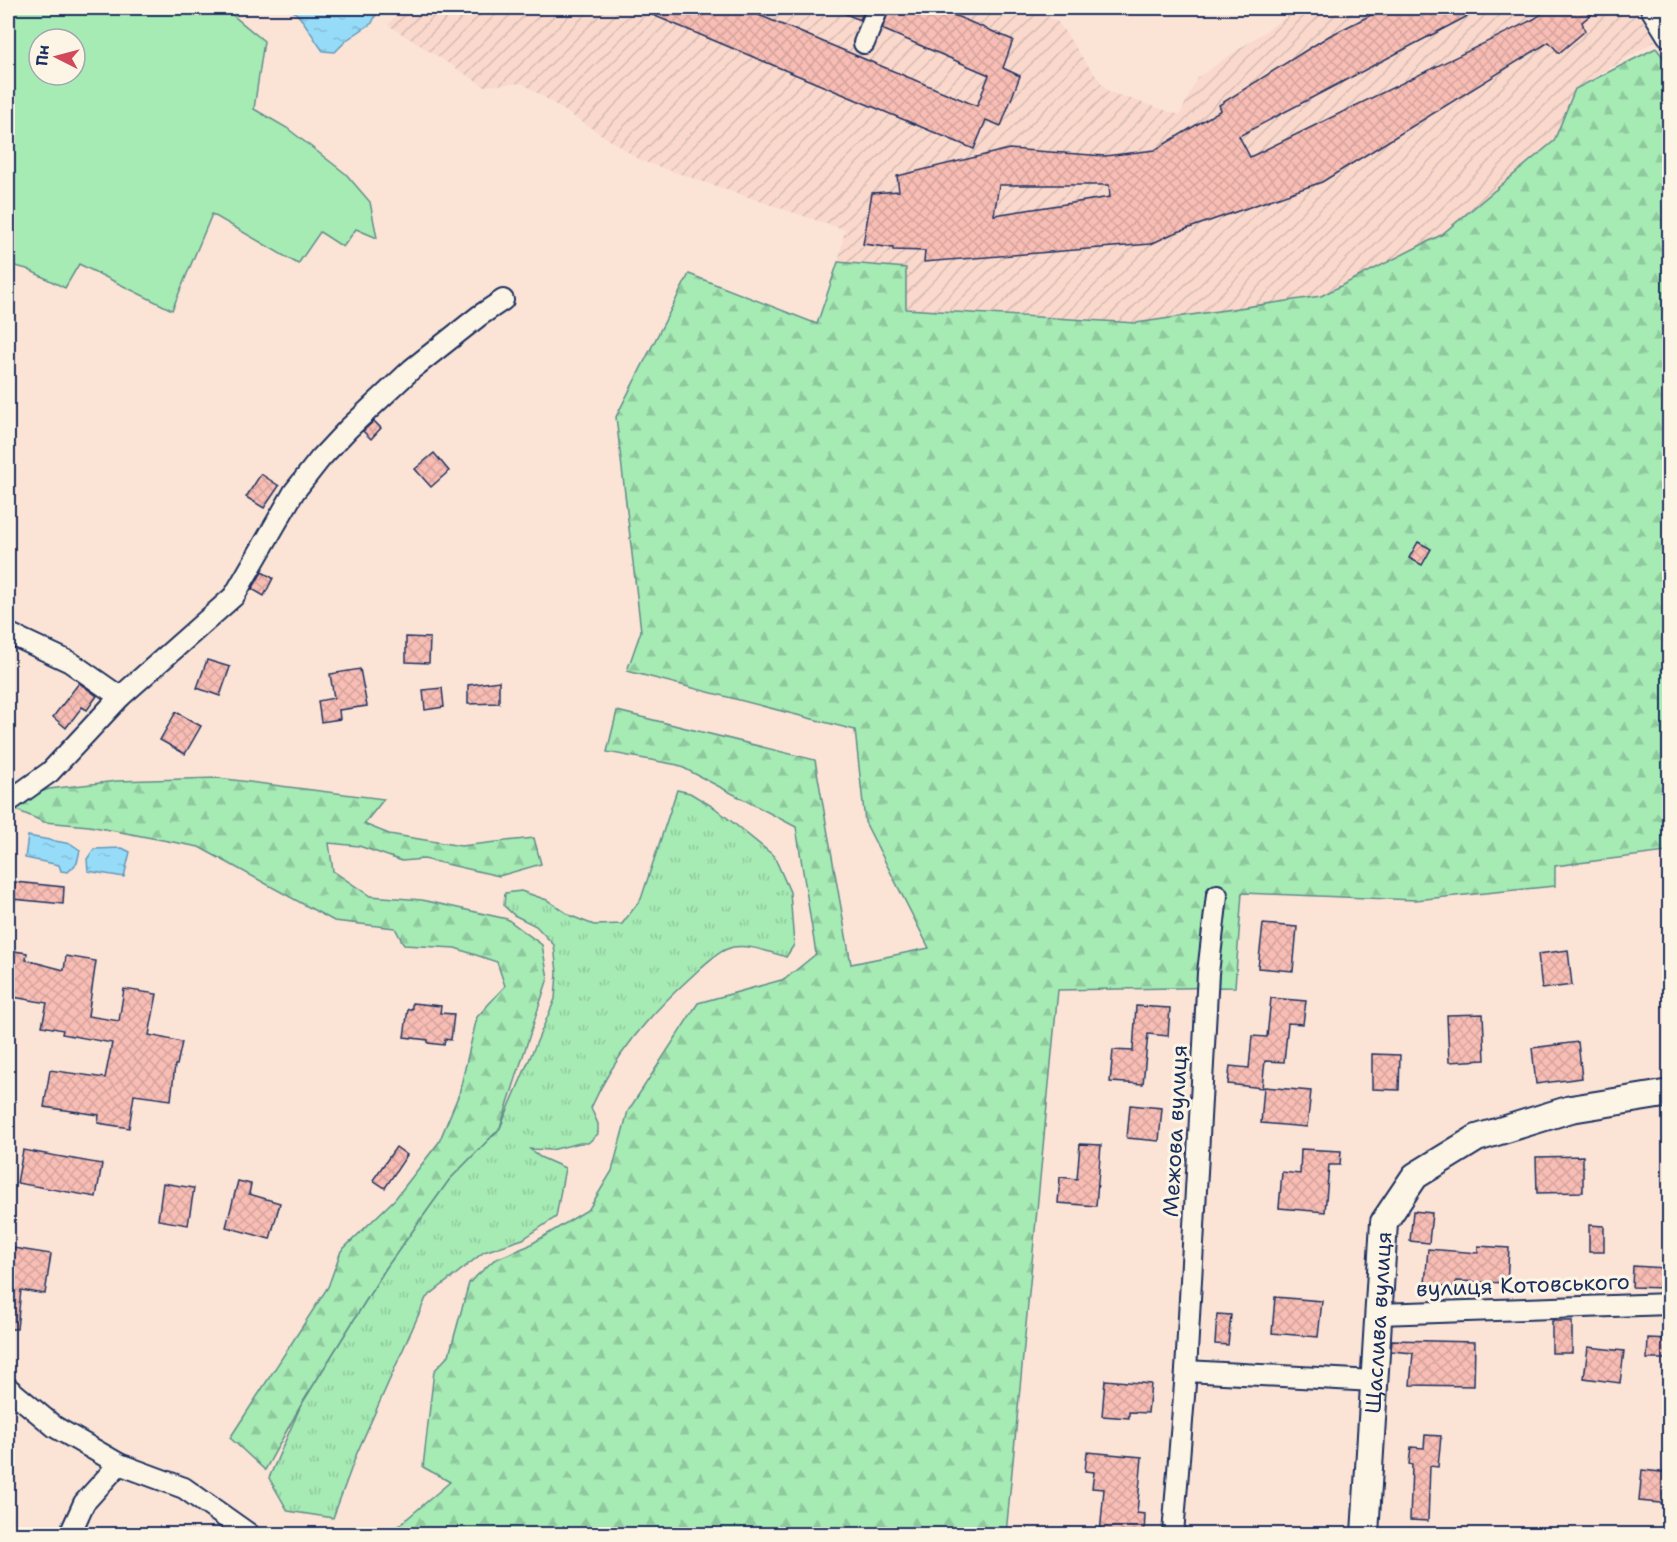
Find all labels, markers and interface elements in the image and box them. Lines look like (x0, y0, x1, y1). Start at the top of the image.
north arrow (27, 27, 87, 87)
text: Пн (31, 44, 54, 67)
street label: Межова вулиця (1156, 1044, 1194, 1218)
street label: Щаслива вулиця (1358, 1230, 1398, 1414)
street label: вулиця Котовського (1416, 1267, 1630, 1303)

